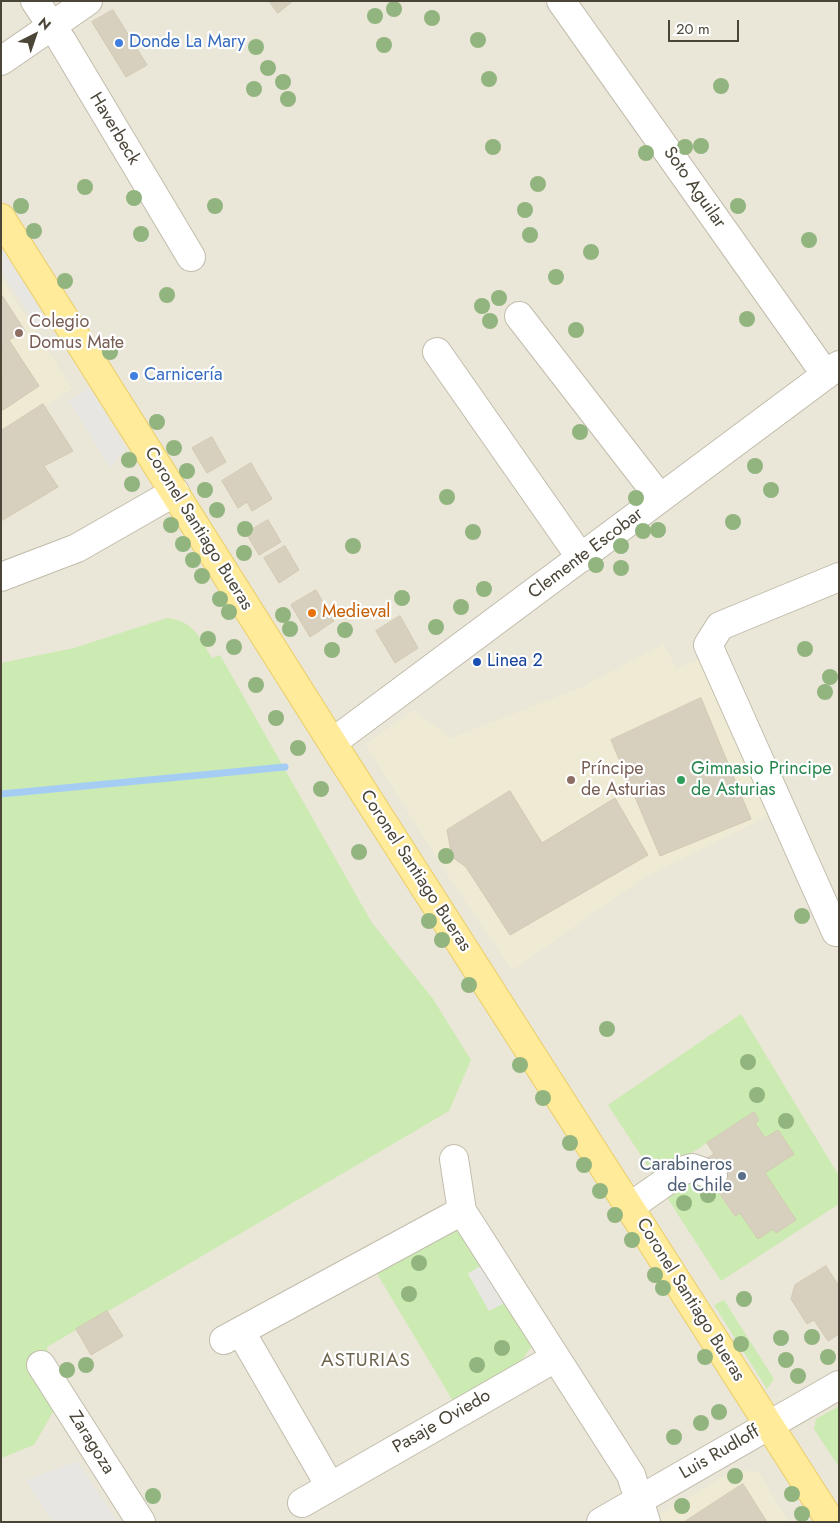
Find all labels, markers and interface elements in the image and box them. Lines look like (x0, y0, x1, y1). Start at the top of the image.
north arrow (10, 10, 60, 60)
scale bar (670, 10, 741, 42)
text: N (34, 12, 56, 35)
text: 20 m (676, 18, 710, 40)
place label: Donde La Mary (129, 32, 245, 54)
marker: Donde La Mary (113, 37, 125, 49)
street label: Haverbeck (84, 89, 144, 169)
street label: Soto Aguilar (658, 143, 730, 233)
place label: Colegio Domus Mate (29, 312, 124, 354)
marker: Colegio Domus Mate (13, 327, 25, 339)
place label: Carnicería (144, 365, 223, 387)
marker: Carnicería (128, 370, 140, 382)
street label: Coronel Santiago Bueras (139, 444, 257, 614)
street label: Clemente Escobar (524, 504, 648, 604)
place label: Medieval (322, 602, 391, 624)
marker: Medieval (306, 607, 318, 619)
place label: Linea 2 (487, 651, 543, 673)
marker: Linea 2 (471, 656, 483, 668)
place label: Príncipe de Asturias (581, 759, 666, 802)
place label: Gimnasio Principe de Asturias (691, 759, 832, 802)
marker: Príncipe de Asturias (565, 774, 577, 786)
marker: Gimnasio Principe de Asturias (675, 774, 687, 786)
street label: Coronel Santiago Bueras (355, 786, 475, 956)
place label: Carabineros de Chile (640, 1155, 732, 1198)
marker: Carabineros de Chile (736, 1170, 748, 1182)
street label: Coronel Santiago Bueras (631, 1215, 749, 1385)
district label: ASTURIAS (320, 1350, 412, 1372)
street label: Pasaje Oviedo (389, 1385, 495, 1459)
street label: Zaragoza (63, 1408, 119, 1478)
street label: Luis Rudloff (676, 1422, 764, 1484)

